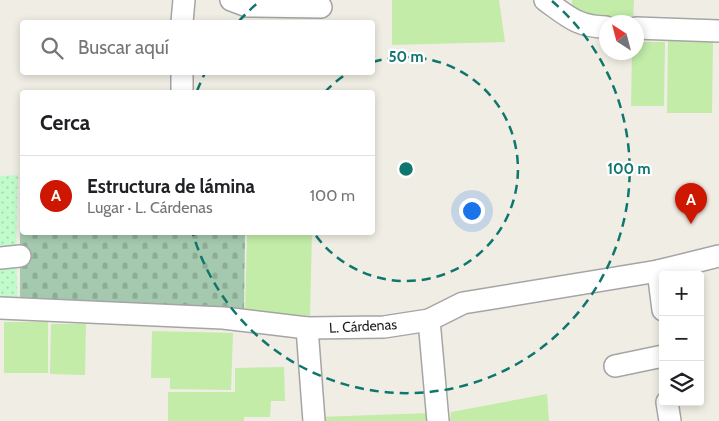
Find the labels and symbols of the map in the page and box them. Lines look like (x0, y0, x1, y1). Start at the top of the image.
north arrow (599, 15, 644, 60)
text: 50 m (388, 48, 424, 66)
centre of rings (397, 160, 415, 178)
text: 100 m (607, 160, 651, 178)
pin: A (675, 183, 707, 224)
your location (459, 198, 485, 224)
street label: L. Cárdenas (329, 315, 398, 337)

